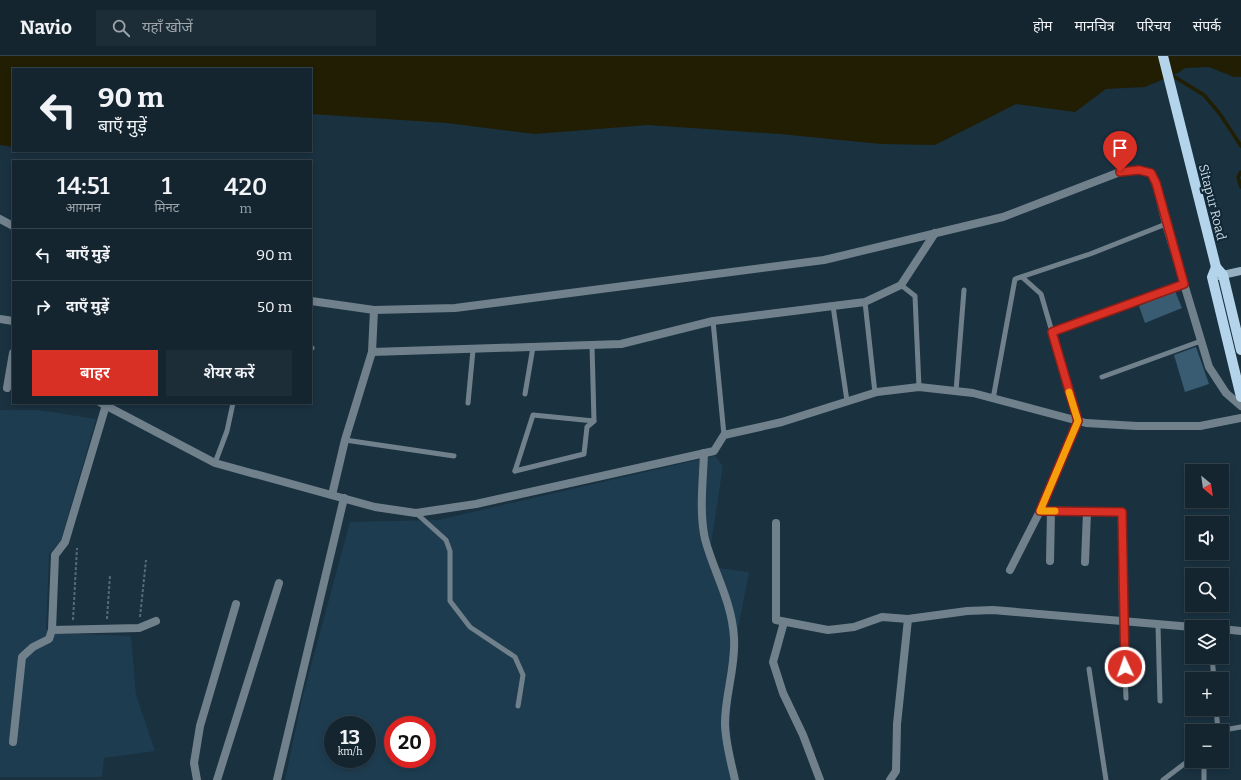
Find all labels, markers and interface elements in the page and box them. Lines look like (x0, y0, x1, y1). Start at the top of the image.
search box (96, 10, 376, 46)
text: Navio (20, 16, 72, 39)
icon: search (110, 17, 132, 39)
text: यहाँ खोजें (142, 18, 193, 36)
text: होम (1033, 18, 1052, 35)
text: मानचित्र (1074, 18, 1115, 35)
text: परिचय (1137, 18, 1171, 35)
text: संपर्क (1193, 18, 1221, 35)
text: 90 m (98, 81, 164, 114)
icon: left (32, 84, 84, 136)
text: बाएँ मुड़ें (98, 115, 147, 137)
pin (1103, 131, 1137, 172)
icon: arrive (1109, 137, 1131, 159)
street label: Sitapur Road (1196, 163, 1229, 242)
text: 14:51 (57, 172, 110, 200)
text: 1 (162, 172, 172, 200)
text: 420 (224, 173, 267, 201)
text: आगमन (65, 200, 101, 215)
text: मिनट (154, 200, 179, 215)
text: m (239, 201, 252, 216)
icon: left (32, 244, 54, 266)
text: बाएँ मुड़ें (66, 245, 110, 263)
text: 90 m (256, 246, 292, 264)
icon: right (32, 296, 54, 318)
text: दाएँ मुड़ें (66, 297, 109, 315)
text: 50 m (257, 298, 292, 316)
button: बाहर (32, 350, 158, 396)
button: शेयर करें (166, 350, 292, 396)
north arrow (1185, 464, 1229, 508)
map controls (1185, 464, 1229, 768)
button: sound (1185, 516, 1229, 560)
button: search (1185, 568, 1229, 612)
button: layers (1185, 620, 1229, 664)
position arrow (1104, 646, 1146, 688)
button: + (1185, 672, 1229, 716)
speed limit sign: 20 (384, 716, 436, 768)
button: − (1185, 724, 1229, 768)
text: 13 (340, 725, 360, 749)
text: km/h (338, 746, 362, 758)

